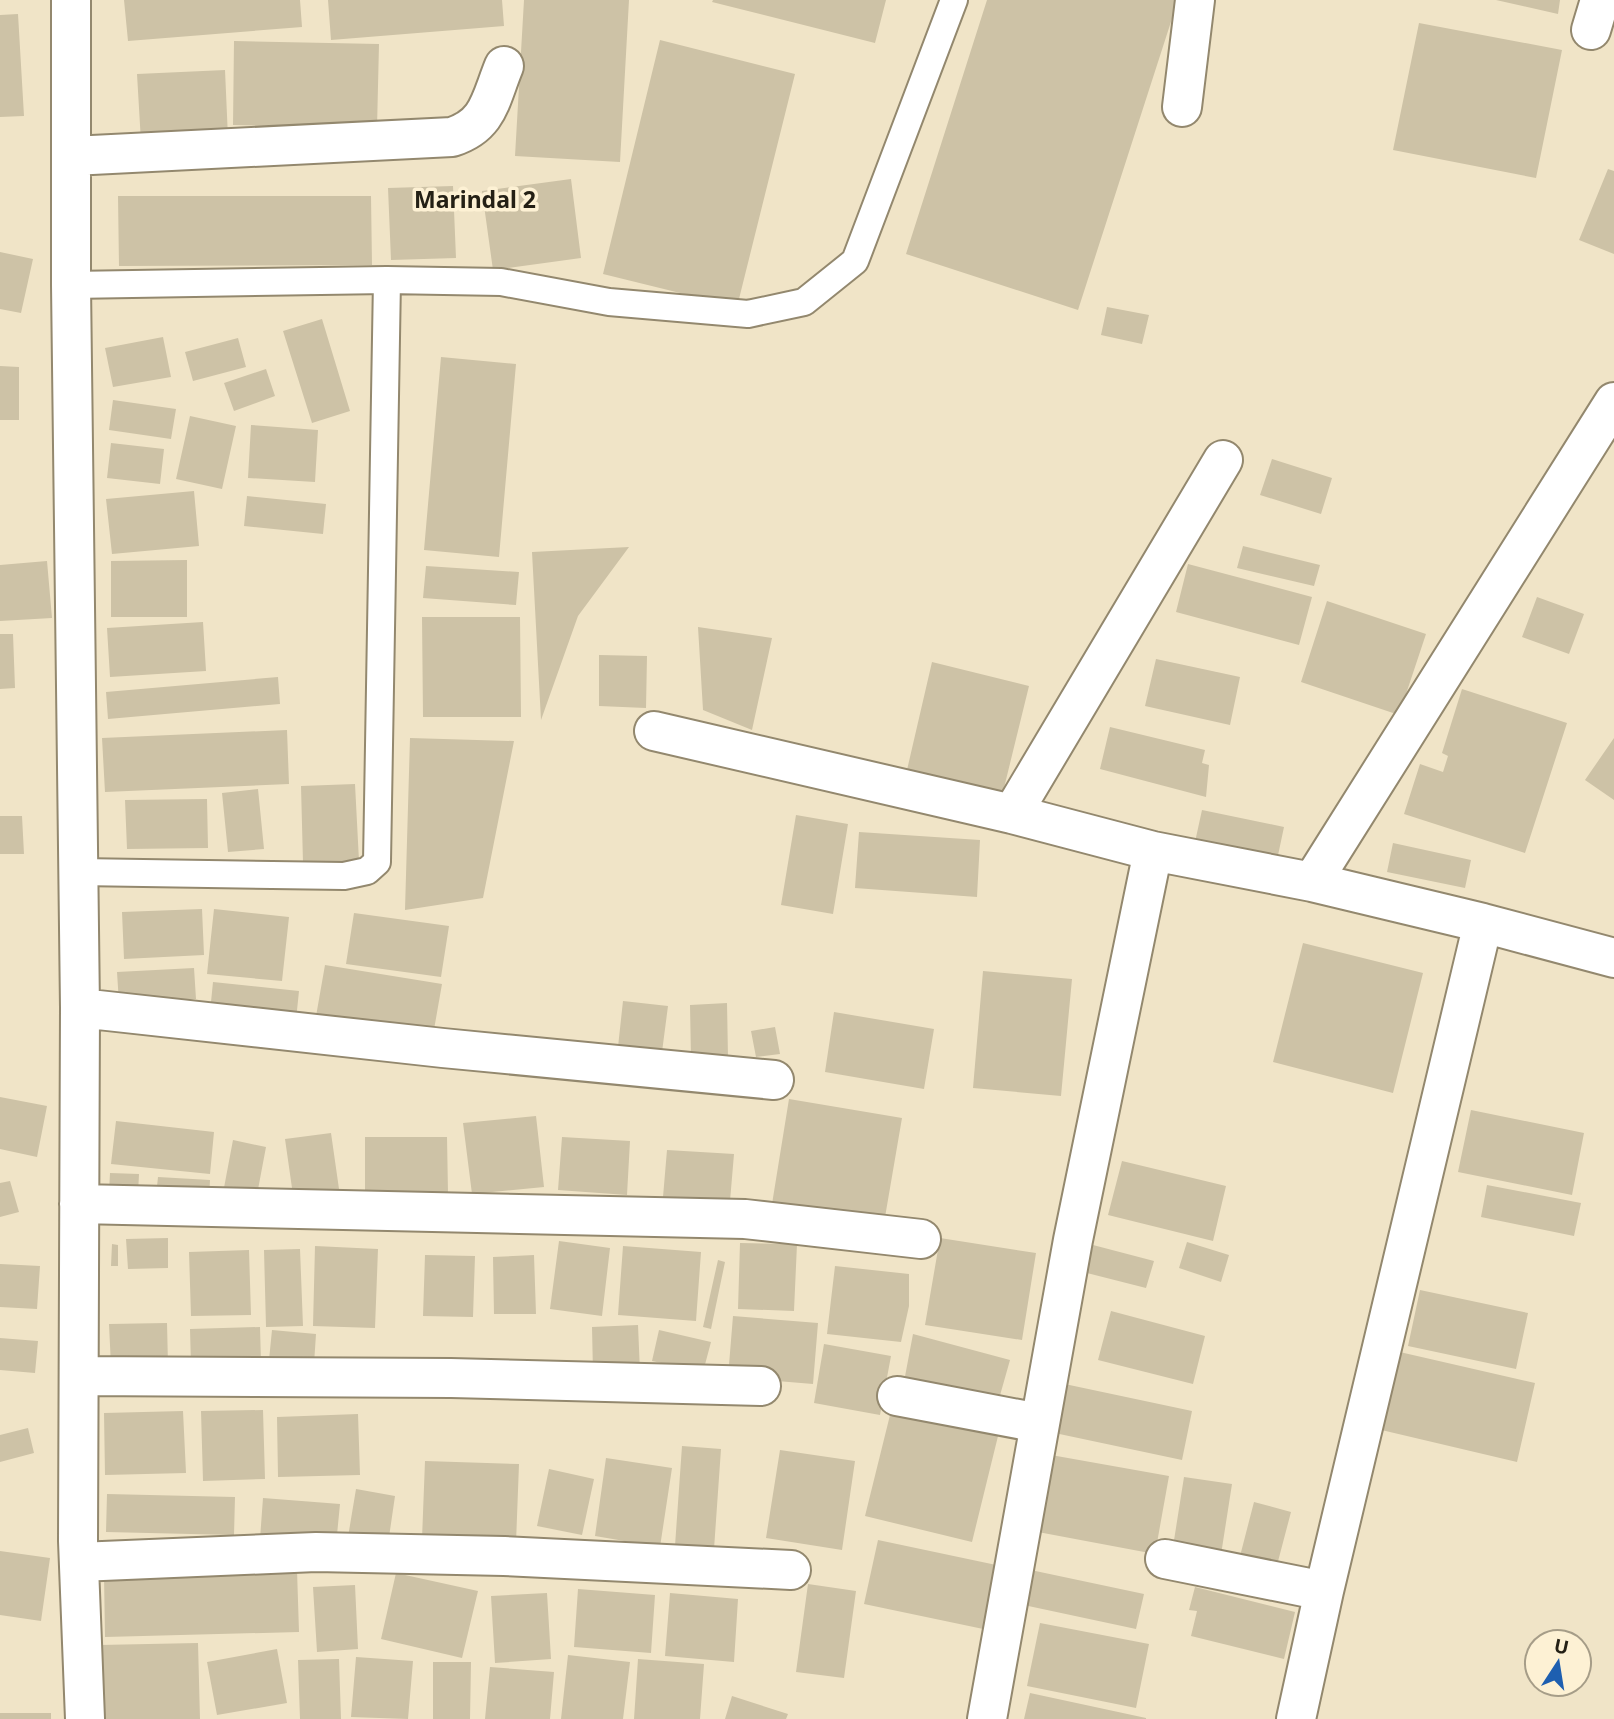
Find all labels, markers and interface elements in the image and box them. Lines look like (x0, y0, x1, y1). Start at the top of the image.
district label: Marindal 2 (414, 183, 536, 215)
north arrow (1523, 1628, 1593, 1698)
text: U (1552, 1632, 1571, 1661)

